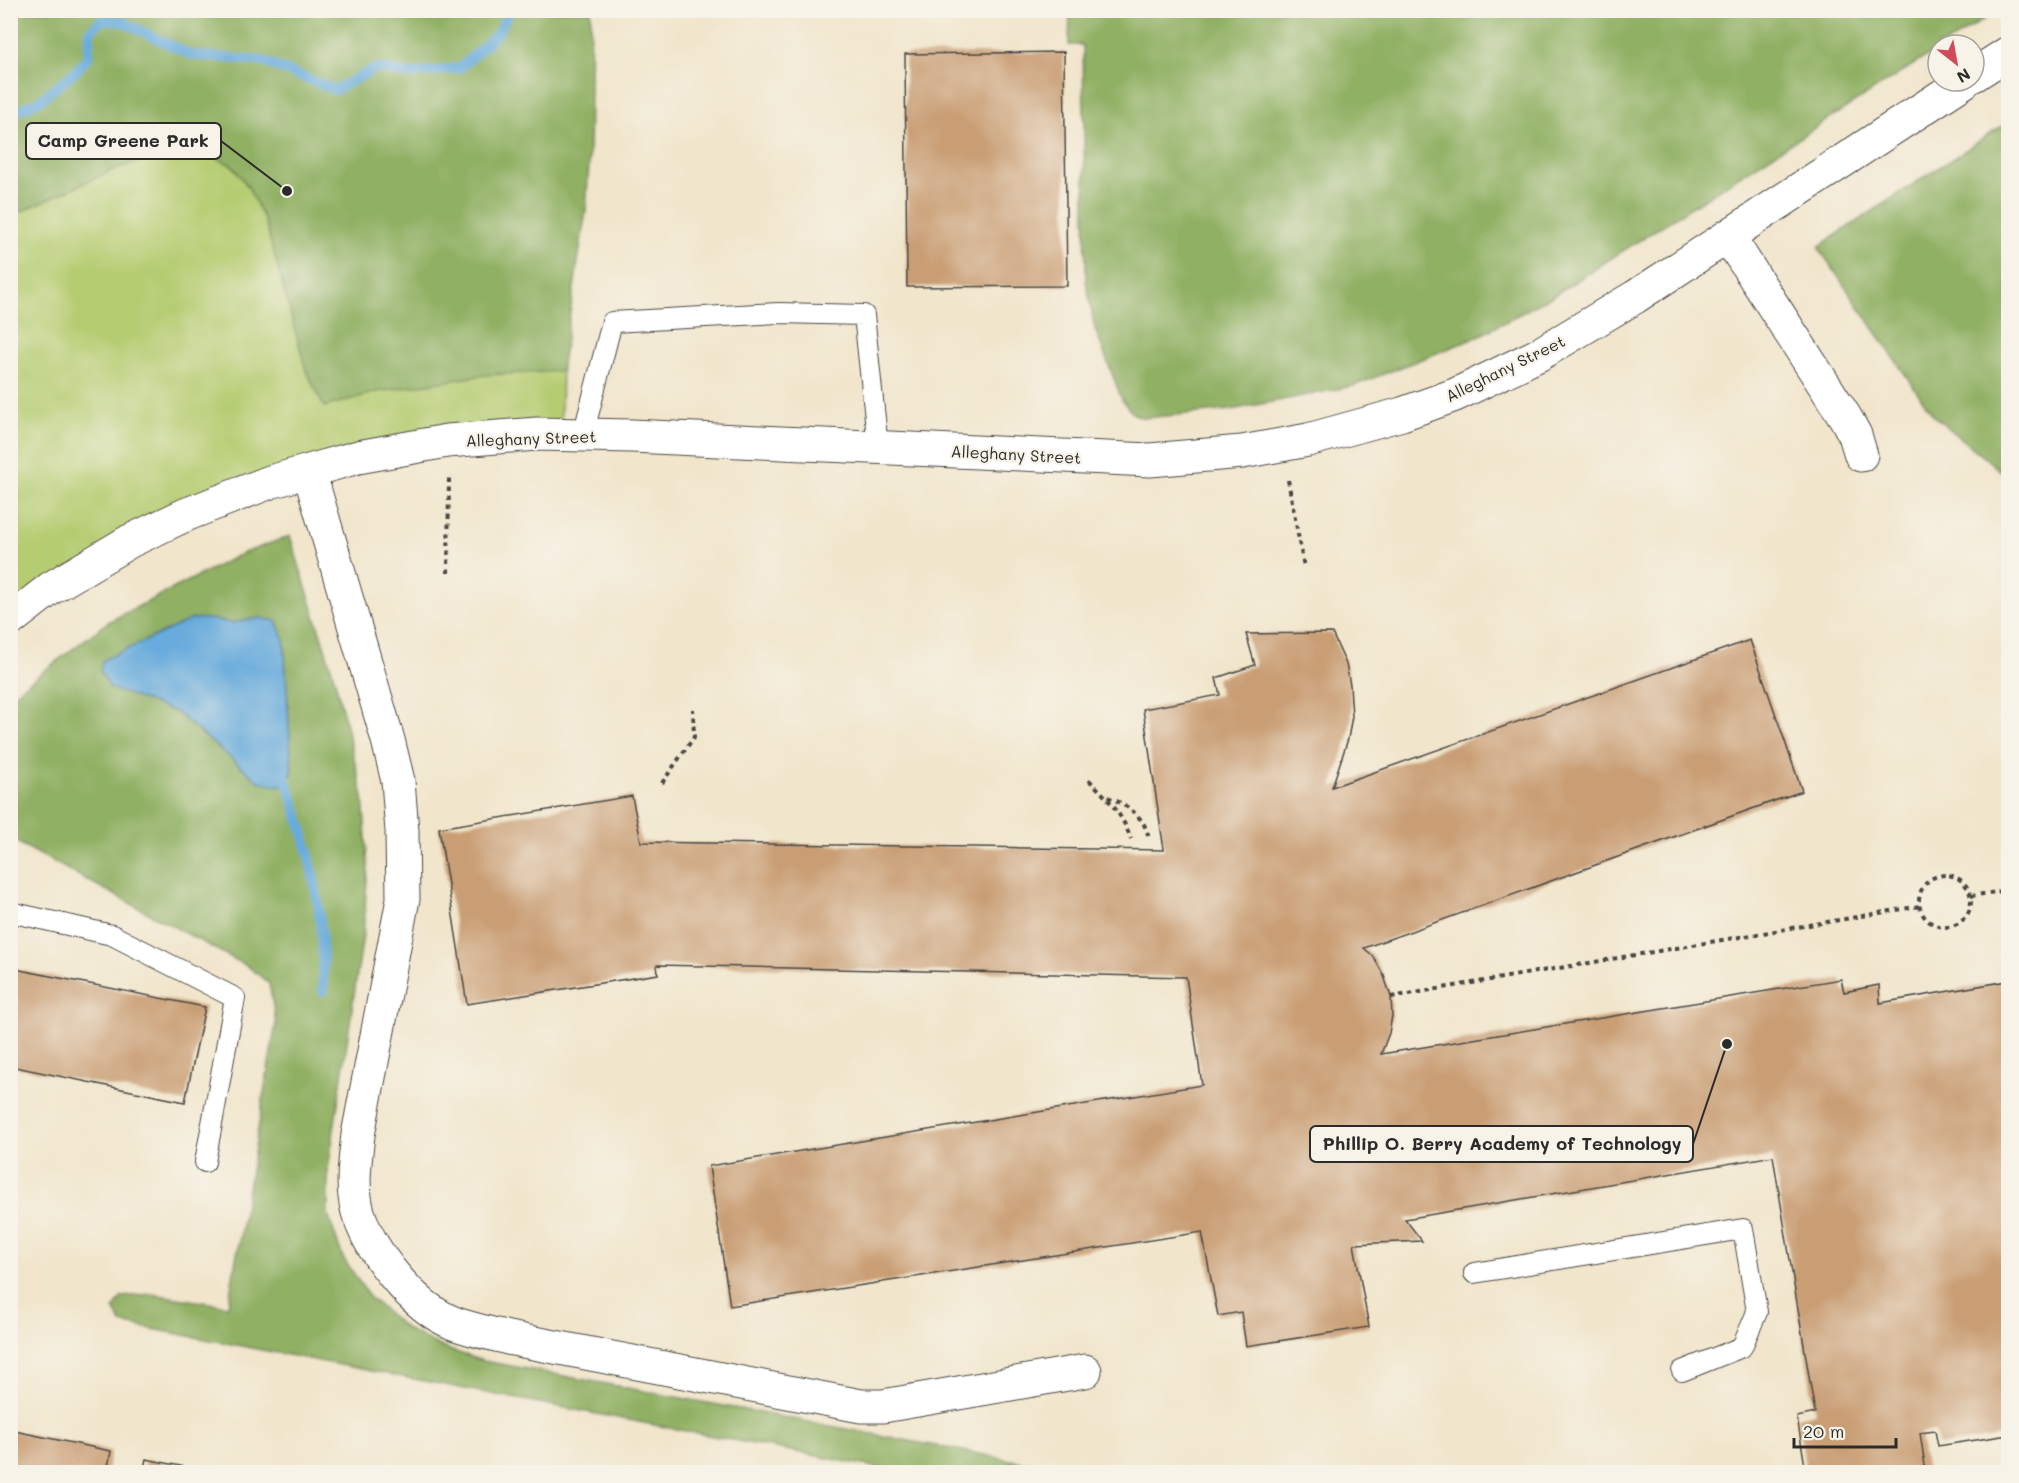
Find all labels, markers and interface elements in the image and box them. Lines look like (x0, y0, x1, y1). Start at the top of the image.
north arrow (1926, 33, 1986, 93)
text: N (1953, 64, 1975, 88)
callout: Camp Greene Park (26, 123, 221, 159)
text: Camp Greene Park (37, 128, 209, 152)
street label: Alleghany Street (1442, 330, 1568, 406)
street label: Alleghany Street (465, 425, 597, 451)
street label: Alleghany Street (950, 440, 1082, 468)
callout: Phillip O. Berry Academy of Technology (1310, 1126, 1693, 1162)
text: Phillip O. Berry Academy of Technology (1322, 1131, 1682, 1155)
scale bar (1794, 1411, 1896, 1449)
text: 20 m (1803, 1419, 1844, 1443)

